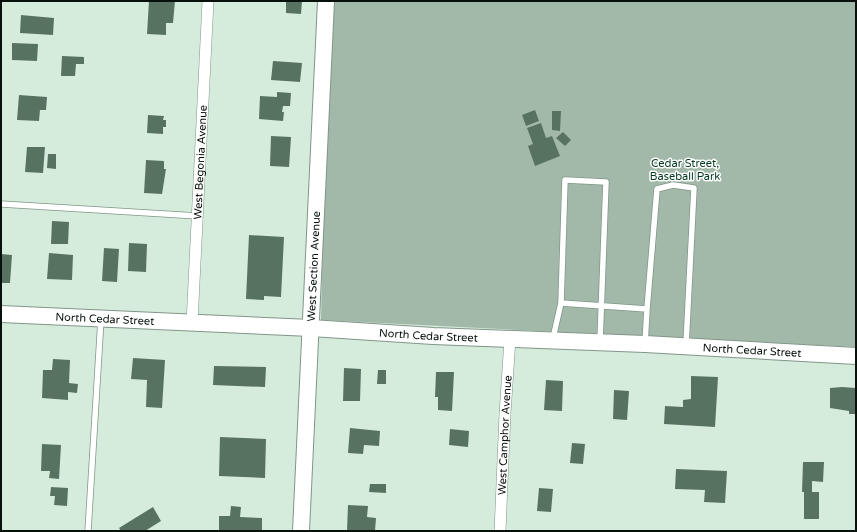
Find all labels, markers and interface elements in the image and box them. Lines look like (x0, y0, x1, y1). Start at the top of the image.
street label: West Begonia Avenue (191, 105, 209, 220)
park label: Cedar Street, Baseball Park (650, 157, 720, 183)
street label: West Section Avenue (304, 211, 323, 322)
street label: North Cedar Street (55, 310, 155, 327)
street label: North Cedar Street (379, 326, 478, 344)
street label: North Cedar Street (702, 341, 802, 359)
street label: West Camphor Avenue (495, 375, 514, 495)

